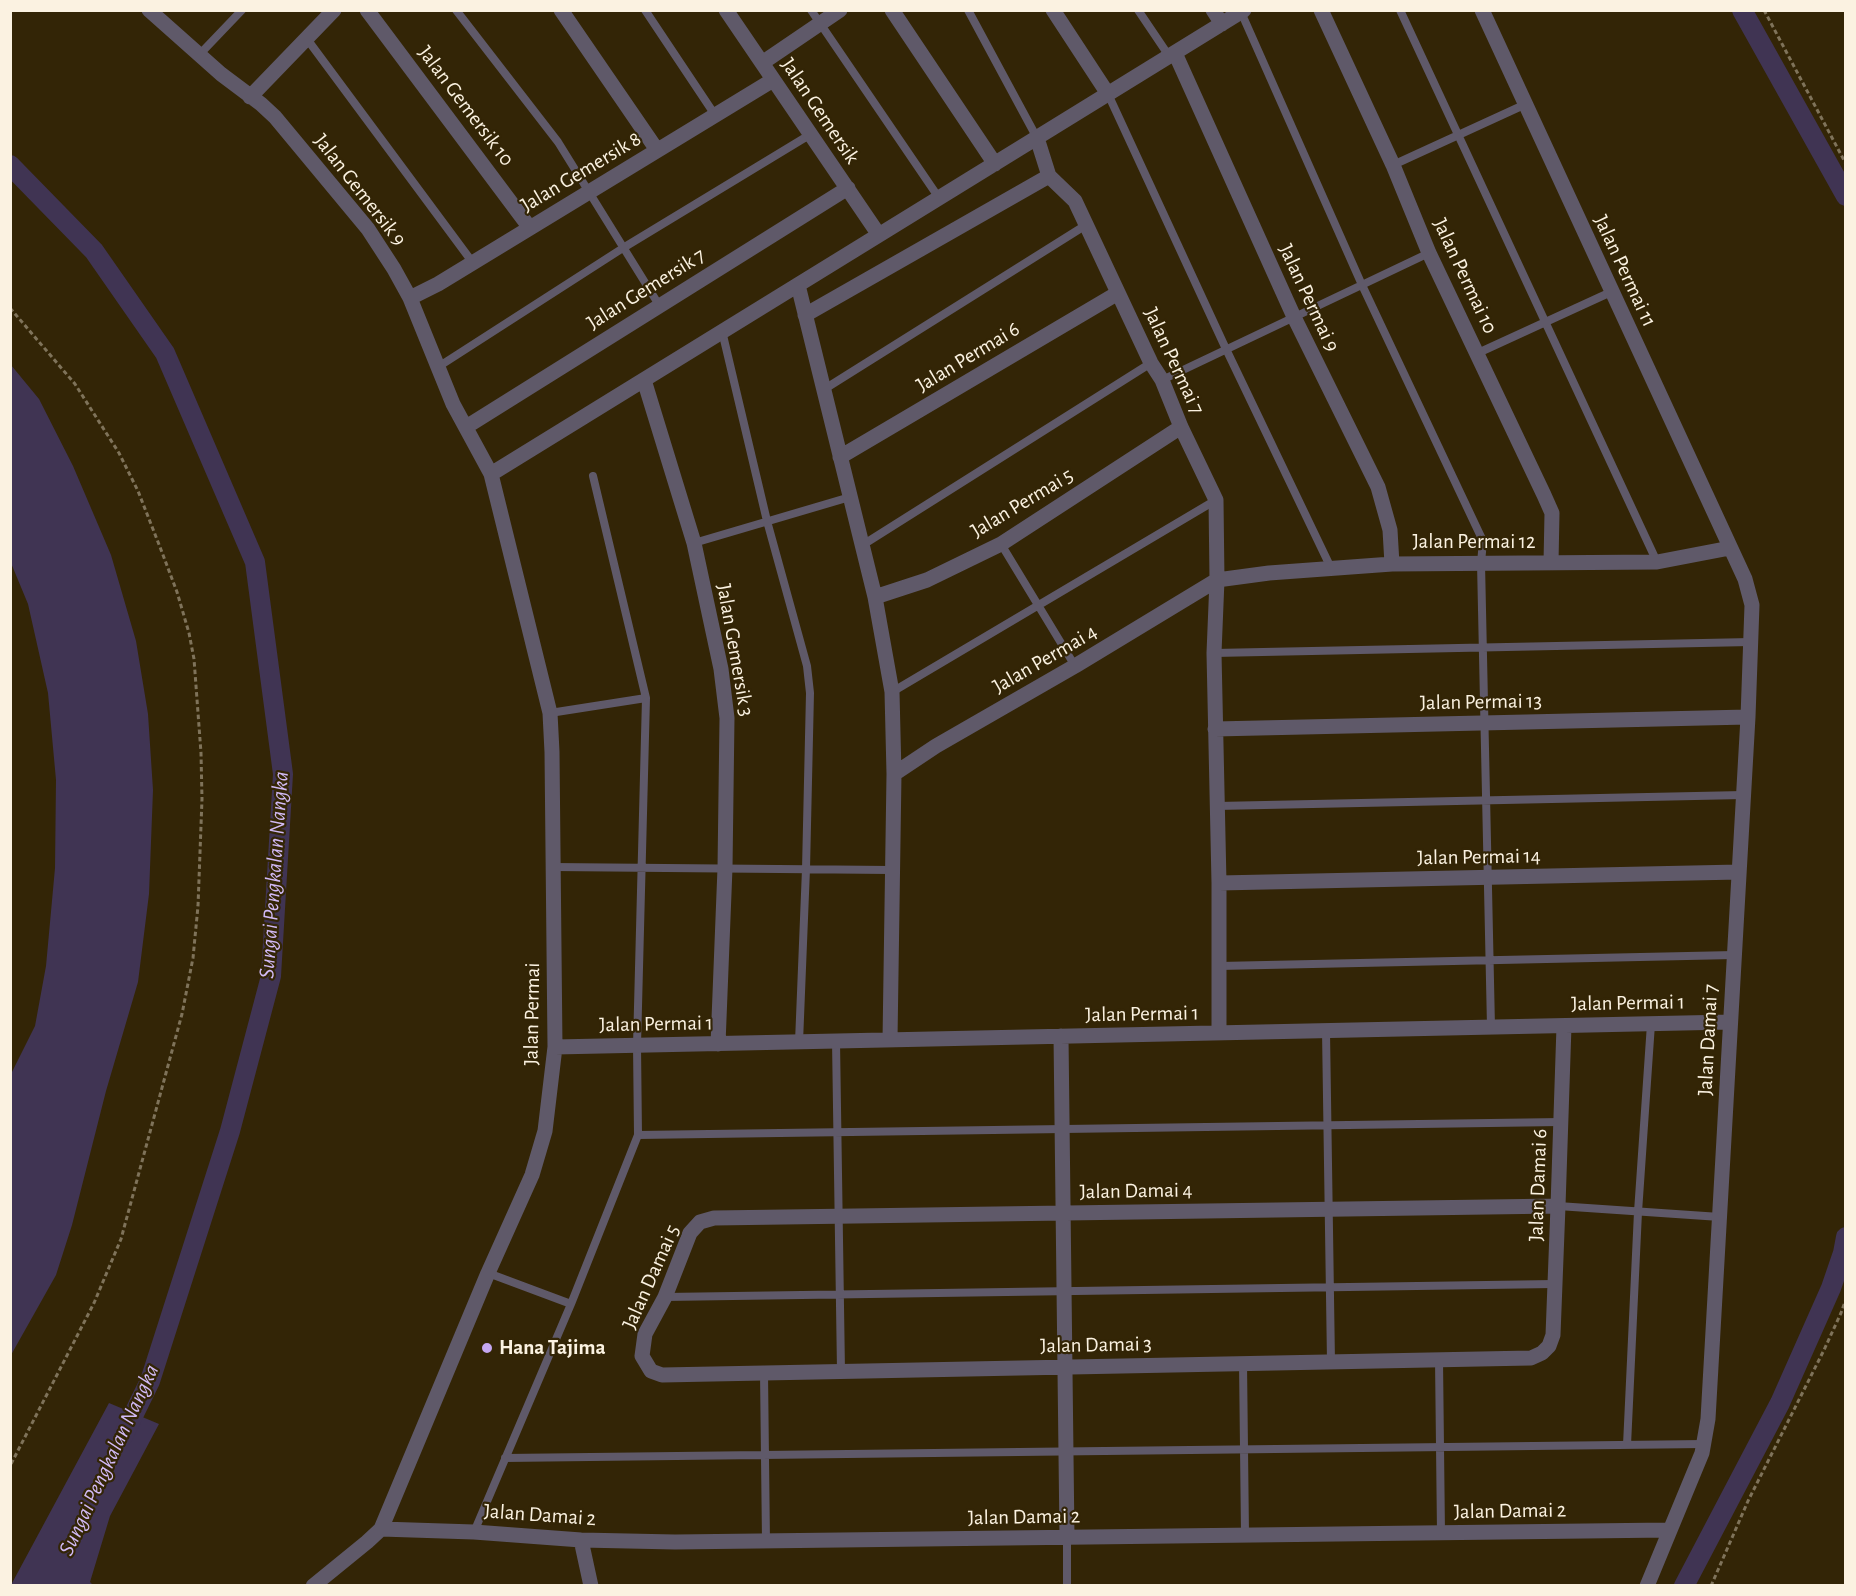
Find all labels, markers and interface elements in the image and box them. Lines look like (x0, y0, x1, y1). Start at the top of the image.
street label: Jalan Gemersik 10 (413, 41, 519, 171)
street label: Jalan Gemersik (775, 53, 865, 169)
street label: Jalan Gemersik 8 (516, 126, 646, 218)
street label: Jalan Gemersik 9 (308, 129, 412, 251)
street label: Jalan Permai 11 (1588, 211, 1662, 331)
street label: Jalan Permai 10 (1427, 214, 1503, 338)
street label: Jalan Permai 9 (1273, 240, 1345, 356)
street label: Jalan Gemersik 7 (582, 243, 710, 335)
street label: Jalan Permai 7 (1138, 304, 1210, 418)
street label: Jalan Permai 6 (912, 316, 1024, 398)
street label: Jalan Permai 5 (966, 463, 1078, 543)
street label: Jalan Permai 12 (1412, 529, 1536, 555)
street label: Jalan Gemersik 3 (711, 582, 759, 718)
street label: Jalan Permai 4 (988, 619, 1102, 699)
street label: Jalan Permai 13 (1420, 688, 1542, 716)
water label: Sungai Pengkalan Nangka (254, 770, 294, 980)
street label: Jalan Permai 14 (1417, 843, 1541, 871)
street label: Jalan Permai (519, 962, 545, 1066)
street label: Jalan Damai 7 (1692, 984, 1724, 1096)
street label: Jalan Permai 1 (1571, 989, 1685, 1017)
street label: Jalan Permai 1 (1085, 1000, 1199, 1028)
street label: Jalan Permai 1 (599, 1010, 713, 1038)
street label: Jalan Damai 6 (1523, 1128, 1553, 1242)
street label: Jalan Damai 4 (1079, 1177, 1193, 1205)
street label: Jalan Damai 5 (617, 1221, 685, 1333)
street label: Jalan Damai 3 (1040, 1331, 1152, 1359)
place label: Hana Tajima (499, 1335, 605, 1361)
marker: Hana Tajima (480, 1341, 494, 1355)
water label: Sungai Pengkalan Nangka (53, 1360, 165, 1560)
street label: Jalan Damai 2 (1454, 1497, 1566, 1525)
street label: Jalan Damai 2 (483, 1499, 597, 1531)
street label: Jalan Damai 2 (968, 1503, 1080, 1531)

